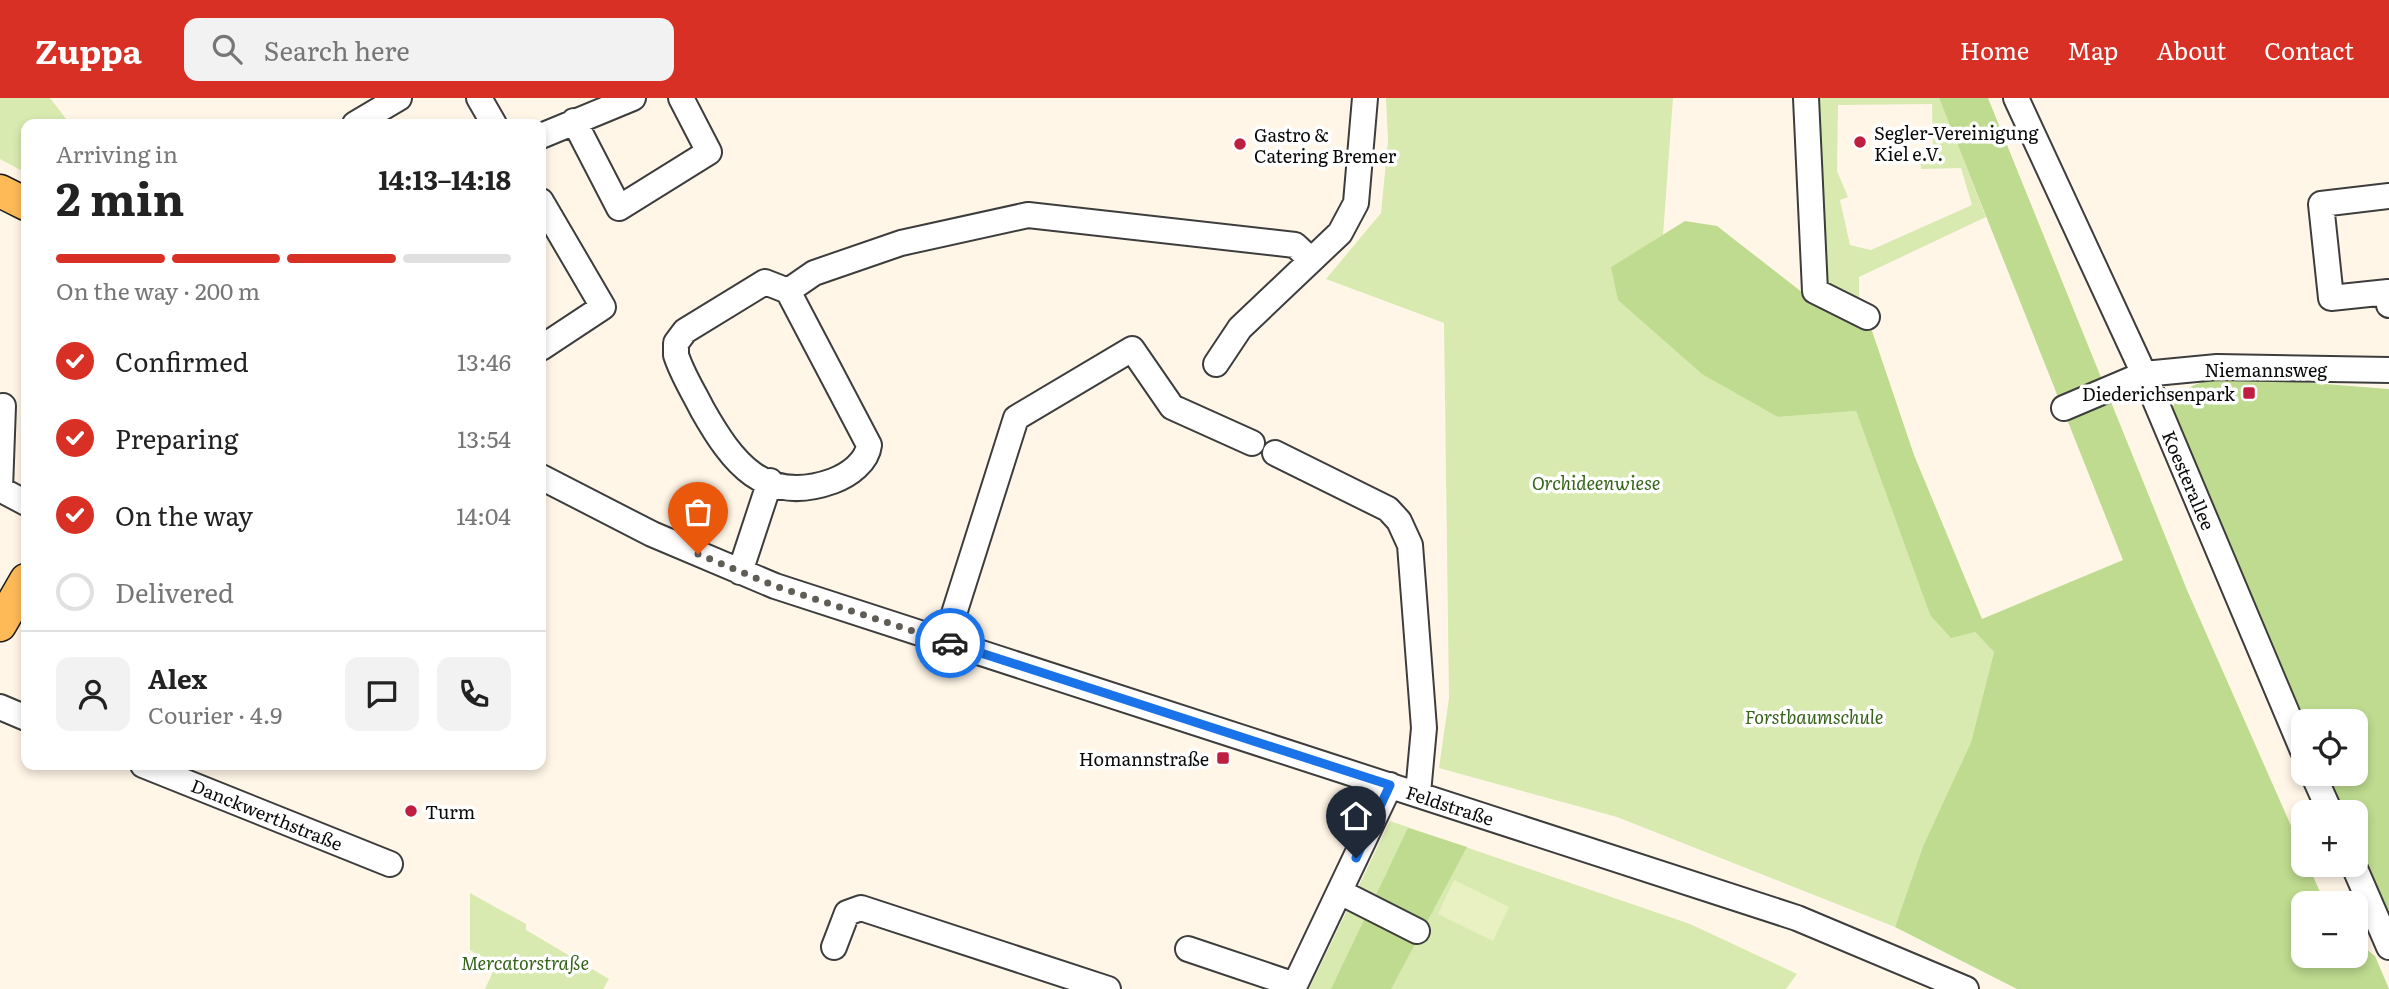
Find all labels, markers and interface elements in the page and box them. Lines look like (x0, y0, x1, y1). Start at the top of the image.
search box (184, 18, 674, 81)
text: Zuppa (35, 25, 142, 74)
icon: search (208, 30, 246, 68)
text: Search here (264, 30, 410, 69)
text: Home (1960, 32, 2029, 67)
text: Map (2067, 32, 2118, 67)
text: About (2156, 32, 2226, 67)
text: Contact (2264, 32, 2354, 67)
place label: Segler-Vereinigung Kiel e.V. (1874, 119, 2040, 167)
place label: Gastro & Catering Bremer (1254, 121, 1397, 169)
marker: Segler-Vereinigung Kiel e.V. (1852, 134, 1868, 150)
text: Arriving in (56, 136, 178, 170)
marker: Gastro & Catering Bremer (1232, 136, 1248, 152)
text: 14:13–14:18 (379, 159, 511, 198)
text: 2 min (56, 162, 185, 230)
text: On the way · 200 m (56, 273, 260, 307)
text: Confirmed (115, 341, 249, 380)
icon: check (56, 342, 94, 380)
text: 13:46 (457, 344, 511, 378)
street label: Niemannsweg (2205, 356, 2328, 383)
place label: Diederichsenpark (2082, 380, 2236, 407)
marker: Diederichsenpark (2241, 385, 2257, 401)
text: Preparing (115, 418, 238, 457)
icon: check (56, 419, 94, 457)
text: 13:54 (457, 421, 511, 455)
street label: Koesterallee (2156, 426, 2222, 534)
park label: Orchideenwiese (1532, 469, 1660, 496)
pin (668, 482, 728, 554)
icon: bag (679, 493, 717, 531)
text: On the way (115, 495, 253, 534)
icon: check (56, 496, 94, 534)
text: 14:04 (456, 498, 511, 532)
text: Delivered (115, 572, 234, 611)
courier (915, 608, 985, 678)
icon: car (931, 624, 969, 662)
button: person (56, 657, 130, 731)
button: chat (345, 657, 419, 731)
button: phone (437, 657, 511, 731)
text: Alex (148, 658, 207, 697)
text: Courier · 4.9 (148, 697, 282, 731)
park label: Forstbaumschule (1745, 703, 1883, 730)
map controls (2291, 709, 2368, 968)
button: locate (2291, 709, 2368, 786)
place label: Homannstraße (1079, 745, 1209, 772)
marker: Homannstraße (1215, 750, 1231, 766)
street label: Danckwerthstraße (187, 771, 347, 857)
street label: Feldstraße (1403, 778, 1497, 832)
pin (1326, 786, 1386, 858)
icon: home (1337, 797, 1375, 835)
place label: Turm (425, 798, 475, 825)
button: + (2291, 800, 2368, 877)
marker: Turm (403, 803, 419, 819)
button: − (2291, 891, 2368, 968)
park label: Mercatorstraße (461, 949, 589, 976)

